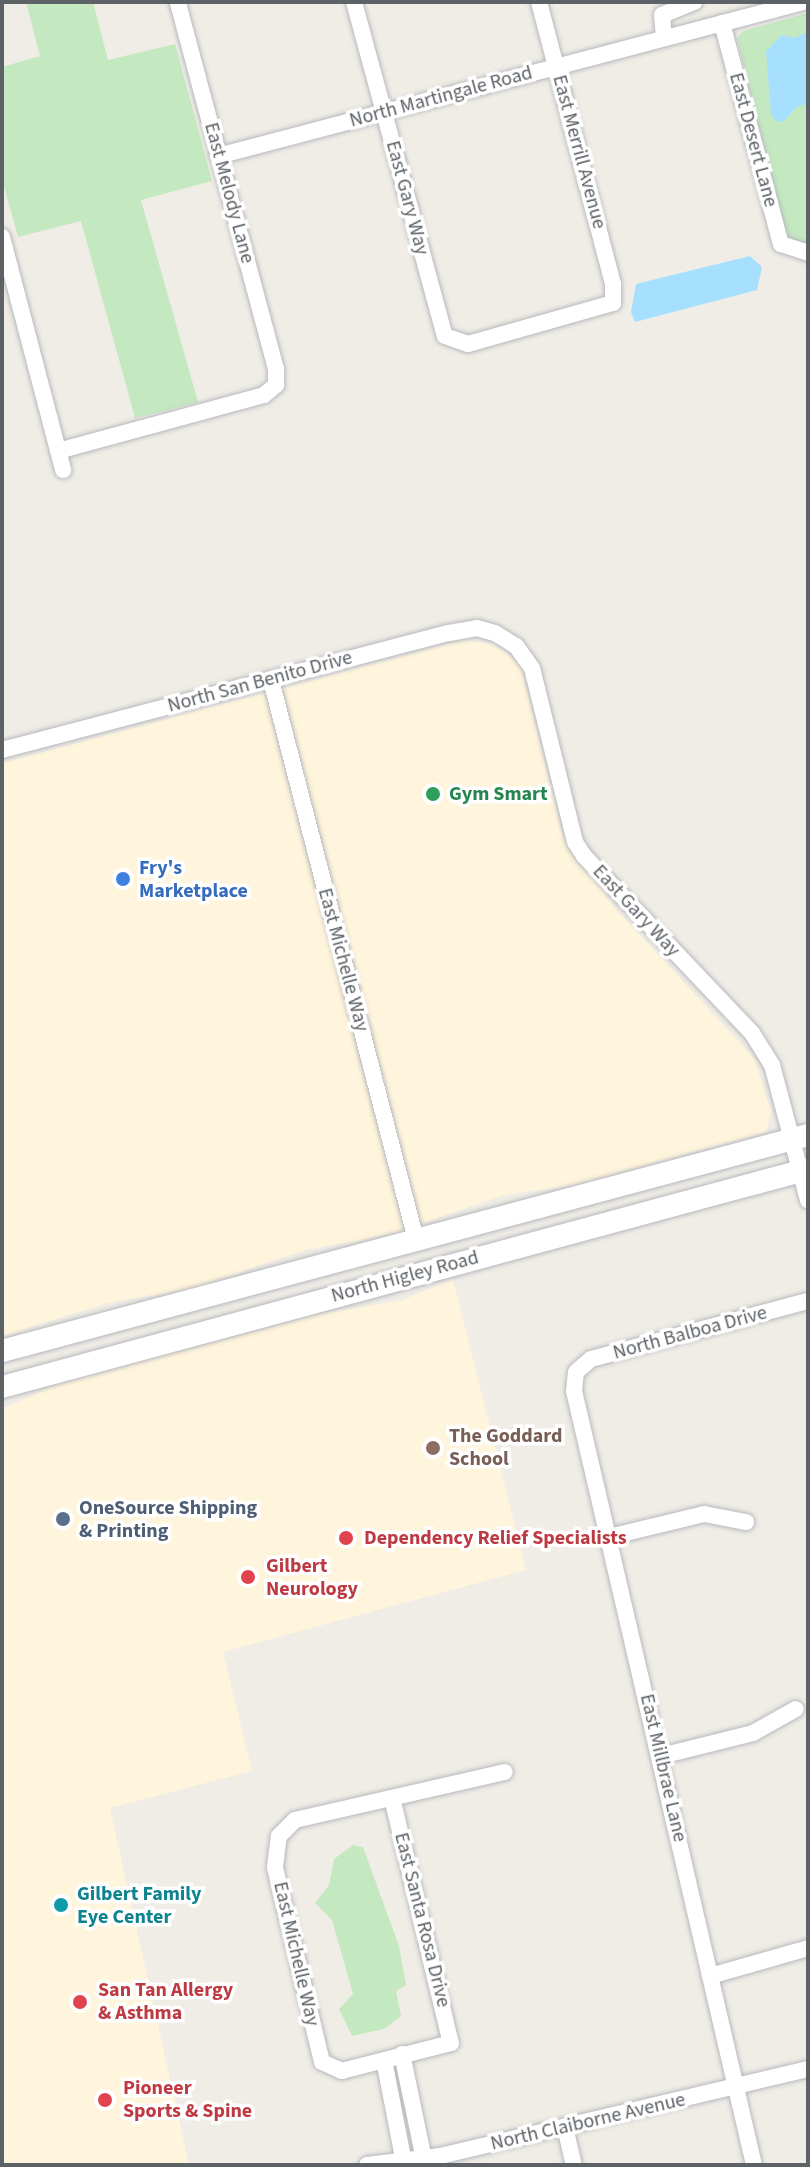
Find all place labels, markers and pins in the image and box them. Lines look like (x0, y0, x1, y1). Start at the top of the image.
place label: Gym Smart (449, 782, 548, 806)
marker: Gym Smart (424, 785, 442, 803)
place label: Fry's Marketplace (139, 856, 248, 903)
marker: Fry's Marketplace (114, 870, 132, 888)
place label: The Goddard School (449, 1424, 562, 1471)
marker: The Goddard School (424, 1439, 442, 1457)
place label: OneSource Shipping & Printing (79, 1496, 257, 1543)
marker: OneSource Shipping & Printing (54, 1510, 72, 1528)
place label: Dependency Relief Specialists (364, 1526, 627, 1550)
marker: Dependency Relief Specialists (335, 1527, 357, 1549)
place label: Gilbert Neurology (266, 1554, 358, 1601)
marker: Gilbert Neurology (237, 1566, 259, 1588)
place label: Gilbert Family Eye Center (77, 1882, 201, 1929)
marker: Gilbert Family Eye Center (52, 1896, 70, 1914)
place label: San Tan Allergy & Asthma (98, 1978, 233, 2025)
marker: San Tan Allergy & Asthma (69, 1991, 91, 2013)
place label: Pioneer Sports & Spine (123, 2076, 252, 2123)
marker: Pioneer Sports & Spine (94, 2089, 116, 2111)

